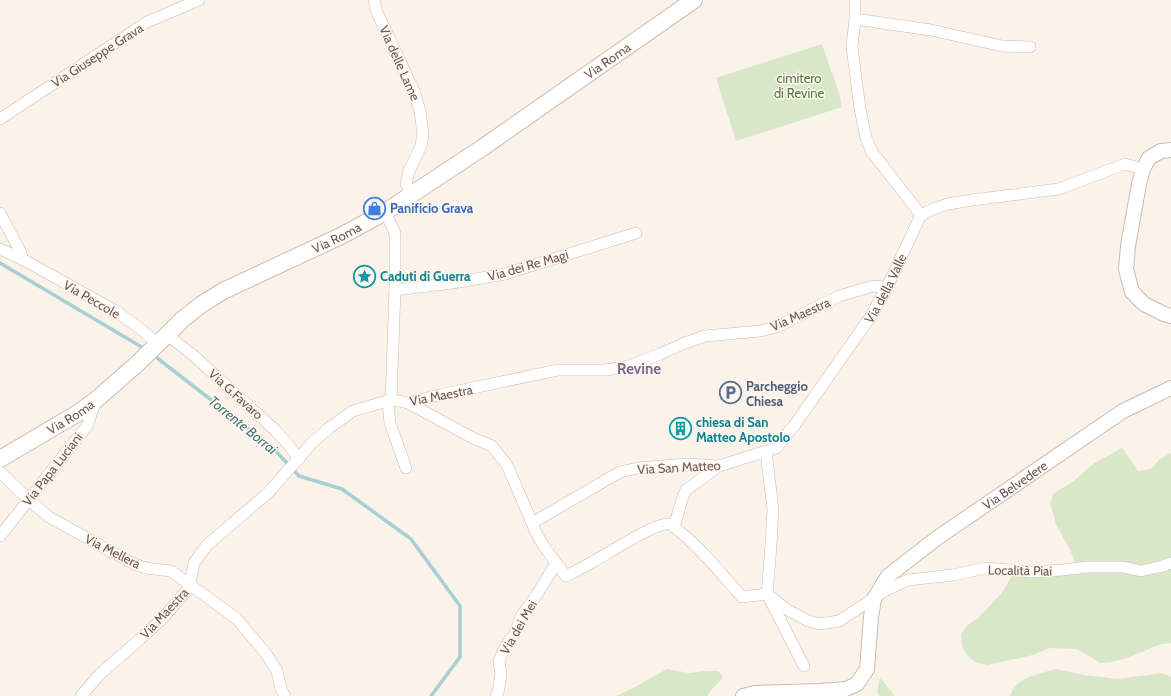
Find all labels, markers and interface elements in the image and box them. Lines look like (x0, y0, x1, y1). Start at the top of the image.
street label: Via Giuseppe Grava (48, 19, 146, 91)
street label: Via delle Lame (376, 23, 424, 103)
street label: Via Roma (581, 38, 634, 82)
park label: cimitero di Revine (774, 70, 824, 101)
shop icon: Panificio Grava (361, 195, 387, 221)
place label: Panificio Grava (390, 200, 474, 216)
street label: Via Roma (309, 218, 365, 256)
street label: Via dei Re Magi (486, 246, 570, 284)
street label: Via della Valle (860, 251, 910, 326)
place icon: Caduti di Guerra (351, 263, 377, 289)
place label: Caduti di Guerra (380, 268, 471, 284)
street label: Via Peccole (61, 276, 123, 322)
street label: Via Maestra (768, 293, 833, 334)
district label: Revine (617, 360, 661, 378)
street label: Via G.Favaro (206, 365, 266, 423)
place label: Parcheggio Chiesa (746, 378, 808, 409)
parking icon: Parcheggio Chiesa (718, 380, 744, 406)
street label: Via Maestra (408, 381, 475, 409)
water label: Torrente Borrai (205, 392, 282, 459)
street label: Via Roma (44, 396, 98, 438)
place label: chiesa di San Matteo Apostolo (696, 414, 791, 445)
building icon: chiesa di San Matteo Apostolo (668, 416, 694, 442)
street label: Via Papa Luciani (18, 429, 86, 509)
street label: Via San Matteo (637, 457, 721, 477)
street label: Via Belvedere (979, 457, 1051, 513)
street label: Via Mellera (82, 530, 144, 572)
street label: Località Piai (988, 561, 1052, 579)
street label: Via Maestra (136, 584, 192, 642)
street label: Via dei Mei (496, 597, 540, 657)

